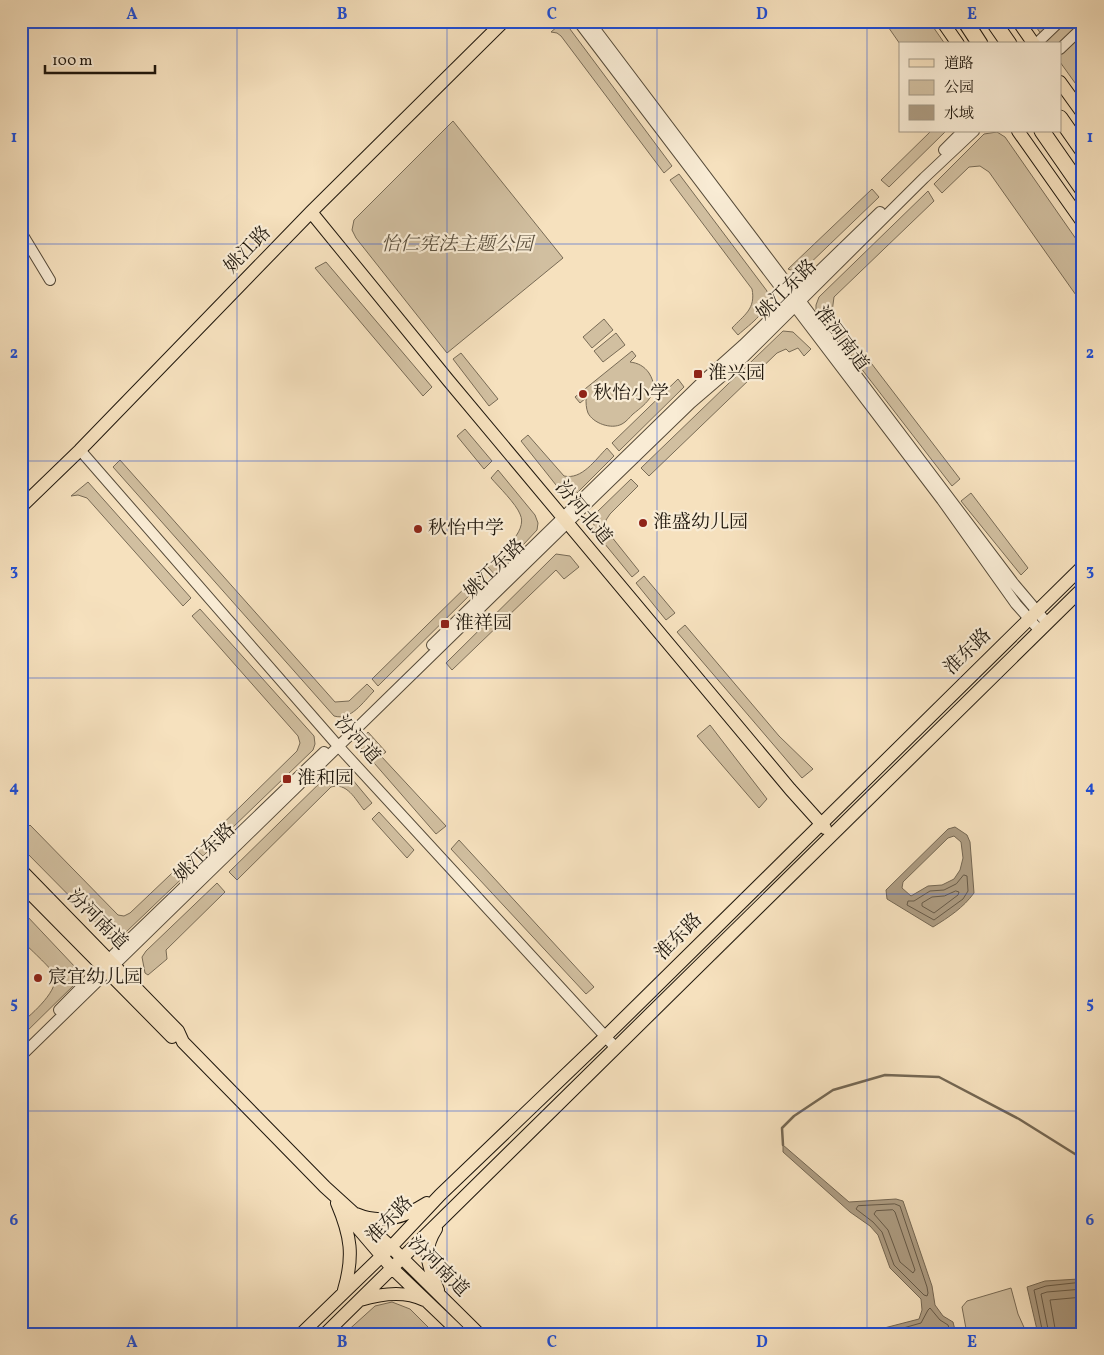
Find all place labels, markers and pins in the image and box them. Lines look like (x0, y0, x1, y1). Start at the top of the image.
place label: 淮兴园 (708, 361, 765, 387)
marker: 淮兴园 (692, 368, 704, 380)
place label: 秋怡小学 (593, 381, 669, 407)
marker: 秋怡小学 (577, 388, 589, 400)
place label: 淮盛幼儿园 (653, 510, 748, 536)
place label: 秋怡中学 (428, 516, 504, 542)
marker: 淮盛幼儿园 (637, 517, 649, 529)
marker: 秋怡中学 (412, 523, 424, 535)
place label: 淮祥园 (455, 611, 512, 637)
marker: 淮祥园 (439, 618, 451, 630)
place label: 淮和园 (297, 766, 354, 792)
marker: 淮和园 (281, 773, 293, 785)
place label: 宸宜幼儿园 (48, 965, 143, 991)
marker: 宸宜幼儿园 (32, 972, 44, 984)

